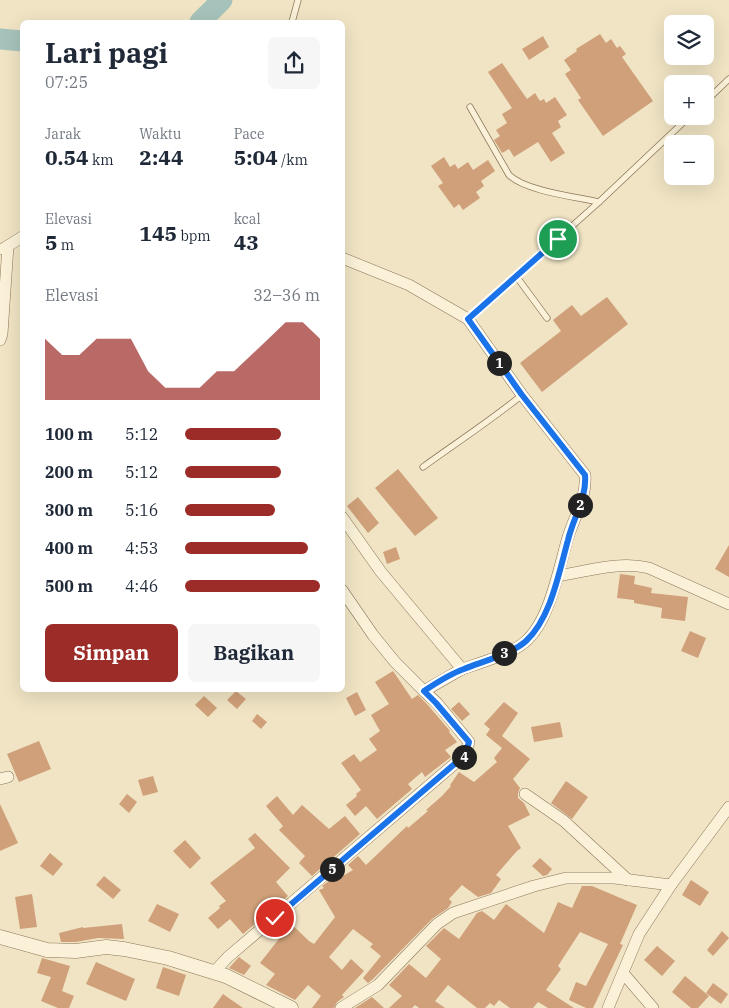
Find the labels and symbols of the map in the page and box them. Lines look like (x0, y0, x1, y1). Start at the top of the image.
pin (537, 218, 579, 260)
pin: 1 (486, 350, 512, 376)
pin: 2 (568, 492, 592, 518)
pin: 3 (492, 640, 516, 666)
pin: 4 (452, 744, 476, 770)
pin: 5 (320, 856, 344, 882)
pin (254, 897, 296, 939)

